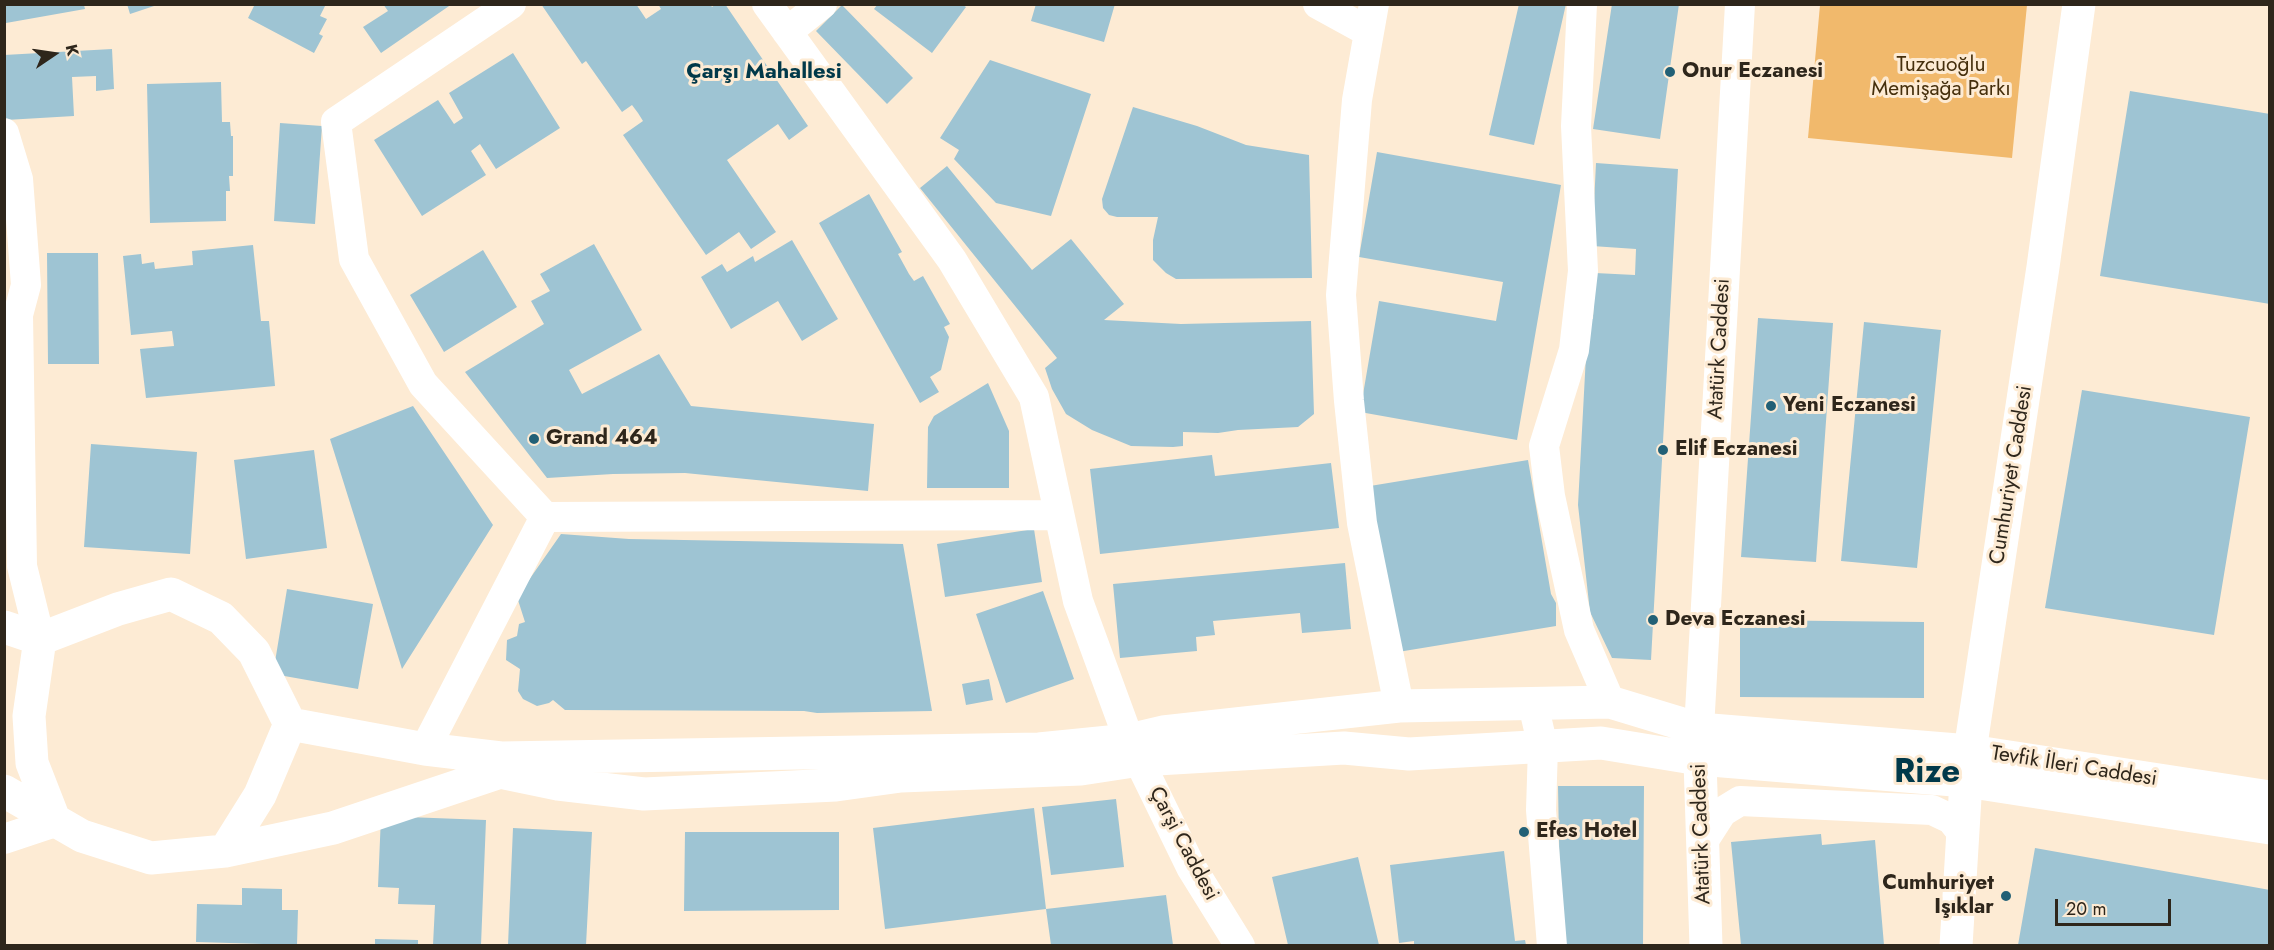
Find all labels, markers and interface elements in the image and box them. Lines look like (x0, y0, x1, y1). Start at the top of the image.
north arrow (24, 24, 84, 84)
text: K (60, 42, 84, 58)
park label: Tuzcuoğlu Memişağa Parkı (1871, 53, 2011, 103)
place label: Onur Eczanesi (1682, 59, 1823, 85)
district label: Çarşı Mahallesi (686, 60, 842, 86)
marker: Onur Eczanesi (1663, 65, 1677, 79)
street label: Atatürk Caddesi (1704, 278, 1736, 420)
street label: Cumhuriyet Caddesi (1985, 384, 2039, 566)
place label: Yeni Eczanesi (1783, 393, 1916, 419)
marker: Yeni Eczanesi (1764, 399, 1778, 413)
place label: Grand 464 (546, 426, 658, 452)
marker: Grand 464 (527, 432, 541, 446)
place label: Elif Eczanesi (1675, 437, 1797, 463)
marker: Elif Eczanesi (1656, 443, 1670, 457)
place label: Deva Eczanesi (1665, 607, 1806, 633)
marker: Deva Eczanesi (1646, 613, 1660, 627)
street label: Tevfik İleri Caddesi (1989, 741, 2159, 793)
district label: Rize (1894, 754, 1960, 794)
street label: Atatürk Caddesi (1687, 763, 1717, 905)
street label: Çarşi Caddesi (1143, 783, 1223, 905)
place label: Efes Hotel (1536, 819, 1637, 845)
marker: Efes Hotel (1517, 825, 1531, 839)
place label: Cumhuriyet Işıklar (1882, 871, 1994, 921)
scale bar (2058, 887, 2174, 925)
marker: Cumhuriyet Işıklar (1999, 889, 2013, 903)
text: 20 m (2066, 896, 2106, 922)

